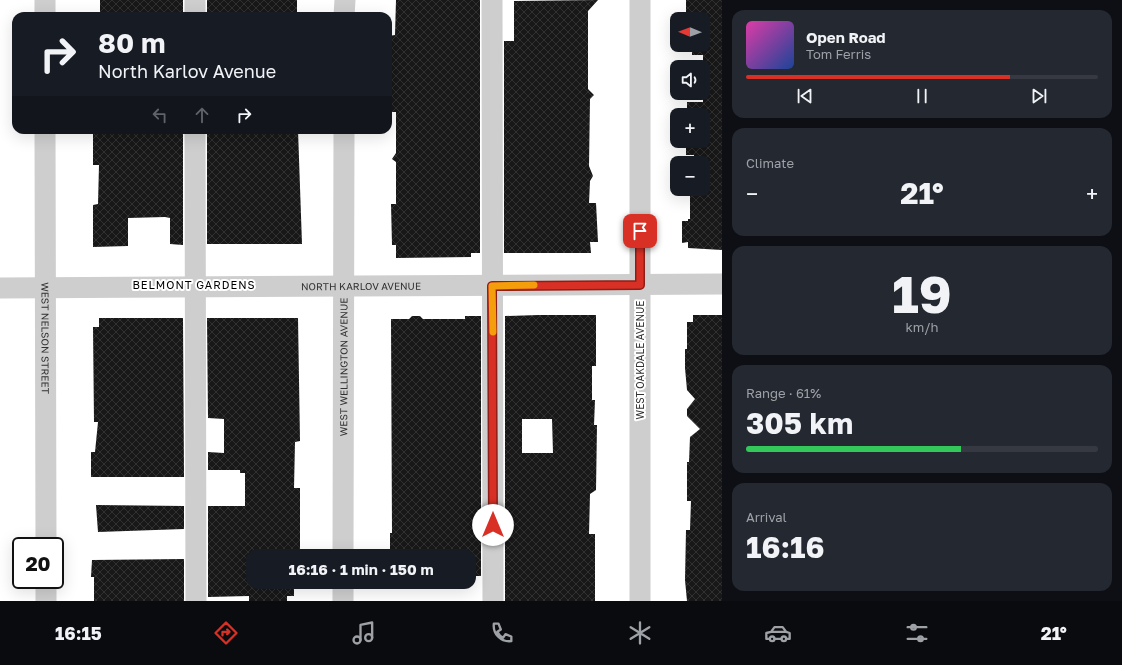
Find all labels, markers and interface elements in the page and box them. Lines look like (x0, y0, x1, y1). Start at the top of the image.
north arrow (670, 12, 710, 52)
map controls (670, 12, 710, 196)
text: 80 m (98, 26, 166, 59)
icon: right (32, 28, 84, 80)
text: Open Road (806, 28, 886, 46)
text: Tom Ferris (806, 46, 871, 62)
text: North Karlov Avenue (98, 60, 276, 82)
button: sound (670, 60, 710, 100)
icon: previous (794, 85, 816, 107)
icon: pause (911, 85, 933, 107)
icon: next (1028, 85, 1050, 107)
icon: left (149, 104, 171, 126)
icon: ahead (191, 104, 213, 126)
icon: right (233, 104, 255, 126)
button: + (670, 108, 710, 148)
text: Climate (746, 155, 794, 171)
button: − (670, 156, 710, 196)
text: 21° (900, 175, 944, 211)
text: − (746, 180, 758, 207)
text: + (1086, 180, 1098, 207)
pin (623, 214, 657, 248)
icon: arrive (629, 220, 651, 242)
text: 19 (892, 262, 952, 324)
district label: BELMONT GARDENS (132, 278, 256, 291)
street label: NORTH KARLOV AVENUE (301, 280, 421, 292)
street label: WEST NELSON STREET (39, 282, 52, 394)
street label: WEST WELLINGTON AVENUE (337, 298, 350, 436)
street label: WEST OAKDALE AVENUE (634, 301, 646, 419)
text: km/h (905, 319, 939, 335)
text: Range · 61% (746, 385, 821, 401)
text: 305 km (746, 405, 853, 441)
position arrow (472, 504, 514, 546)
text: Arrival (746, 509, 787, 525)
text: 16:16 (746, 529, 825, 565)
speed limit sign: 20 (12, 537, 64, 589)
text: 16:16 · 1 min · 150 m (288, 560, 434, 578)
icon: directions (212, 619, 240, 647)
icon: music (350, 619, 378, 647)
icon: phone (488, 619, 516, 647)
icon: climate (626, 619, 654, 647)
icon: car (764, 619, 792, 647)
icon: filters (903, 619, 931, 647)
text: 16:15 (55, 622, 102, 644)
text: 21° (1041, 622, 1067, 644)

